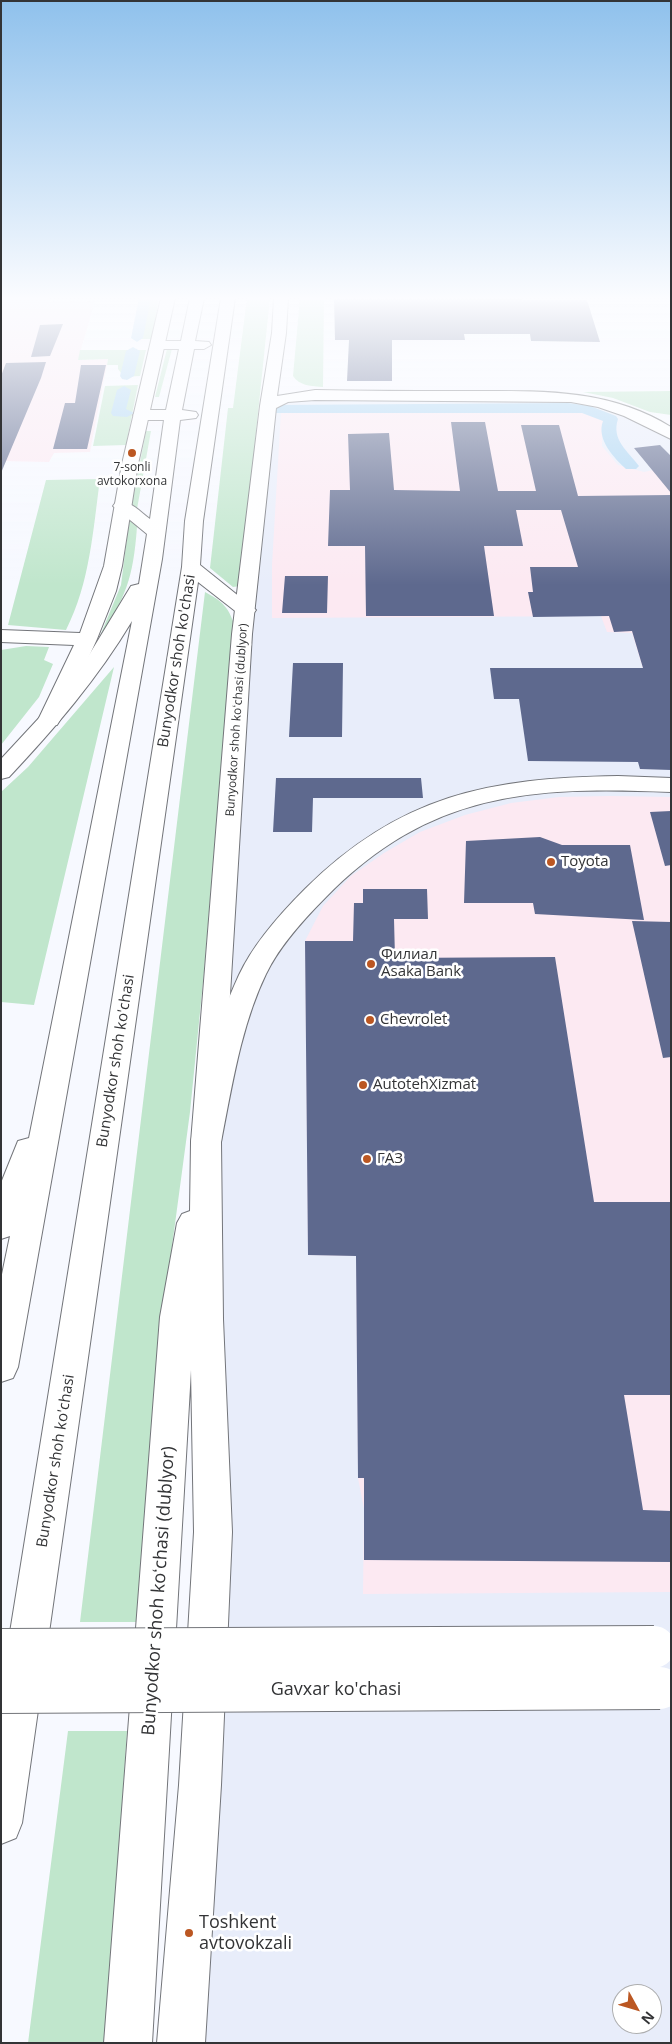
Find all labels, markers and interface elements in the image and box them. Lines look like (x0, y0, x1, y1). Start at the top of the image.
marker: 7-sonli avtokorxona (126, 447, 138, 459)
place label: 7-sonli avtokorxona (97, 461, 167, 489)
street label: Bunyodkor shoh ko'chasi (154, 573, 200, 749)
street label: Bunyodkor shoh koʻchasi (dublyor) (223, 623, 251, 817)
place label: Toyota (561, 853, 609, 871)
marker: Toyota (545, 856, 557, 868)
place label: Филиал Asaka Bank (381, 946, 461, 981)
marker: Филиал Asaka Bank (365, 958, 377, 970)
street label: Bunyodkor shoh ko'chasi (93, 973, 139, 1149)
place label: Chevrolet (380, 1011, 447, 1029)
marker: Chevrolet (364, 1014, 376, 1026)
place label: AutotehXizmat (373, 1076, 476, 1094)
marker: AutotehXizmat (357, 1079, 369, 1091)
place label: ГАЗ (377, 1150, 403, 1168)
marker: ГАЗ (361, 1153, 373, 1165)
street label: Bunyodkor shoh ko'chasi (33, 1373, 79, 1549)
street label: Bunyodkor shoh koʻchasi (dublyor) (138, 1445, 180, 1737)
street label: Gavxar ko'chasi (271, 1679, 401, 1701)
place label: Toshkent avtovokzali (199, 1912, 292, 1955)
marker: Toshkent avtovokzali (183, 1927, 195, 1939)
north arrow (612, 1984, 662, 2034)
text: N (637, 2008, 659, 2029)

